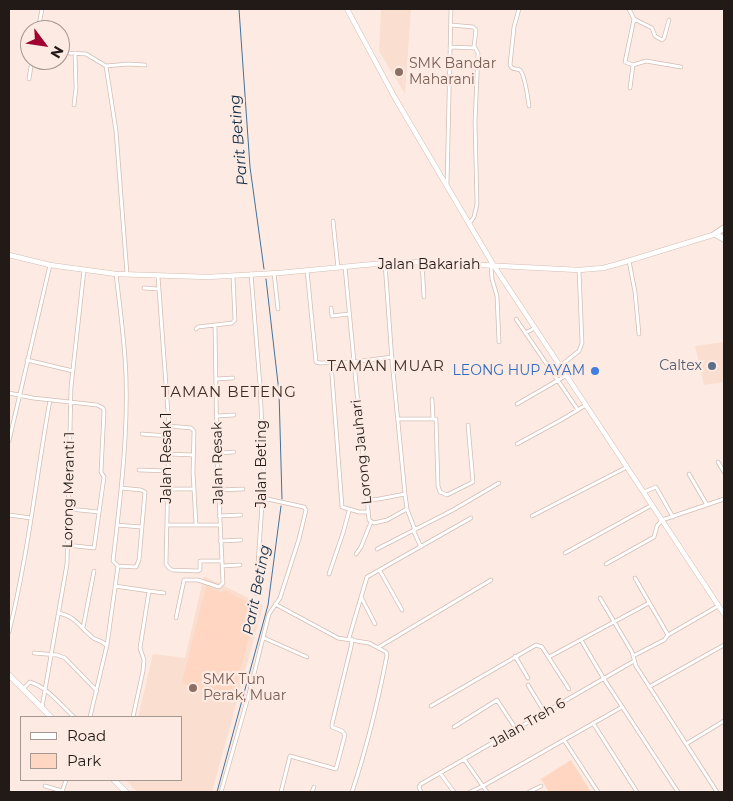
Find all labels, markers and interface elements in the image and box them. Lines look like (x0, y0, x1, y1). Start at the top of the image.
north arrow (20, 20, 70, 70)
text: N (46, 43, 68, 62)
place label: SMK Bandar Maharani (409, 56, 496, 88)
marker: SMK Bandar Maharani (393, 66, 405, 78)
water label: Parit Beting (226, 94, 252, 186)
street label: Jalan Bakariah (378, 257, 480, 273)
district label: TAMAN MUAR (326, 358, 446, 376)
place label: Caltex (659, 358, 702, 374)
marker: Caltex (706, 360, 718, 372)
place label: LEONG HUP AYAM (453, 363, 585, 379)
marker: LEONG HUP AYAM (589, 365, 601, 377)
district label: TAMAN BETENG (160, 384, 298, 402)
street label: Lorong Jauhari (348, 399, 376, 505)
street label: Jalan Resak 1 (159, 412, 175, 504)
street label: Jalan Beting (254, 420, 270, 508)
street label: Jalan Resak (209, 422, 227, 504)
street label: Lorong Meranti 1 (60, 432, 78, 548)
water label: Parit Beting (239, 543, 275, 637)
place label: SMK Tun Perak, Muar (203, 672, 286, 704)
marker: SMK Tun Perak, Muar (187, 682, 199, 694)
street label: Jalan Treh 6 (488, 695, 568, 751)
legend (20, 716, 182, 781)
text: Road (67, 726, 106, 745)
text: Park (67, 751, 101, 770)

